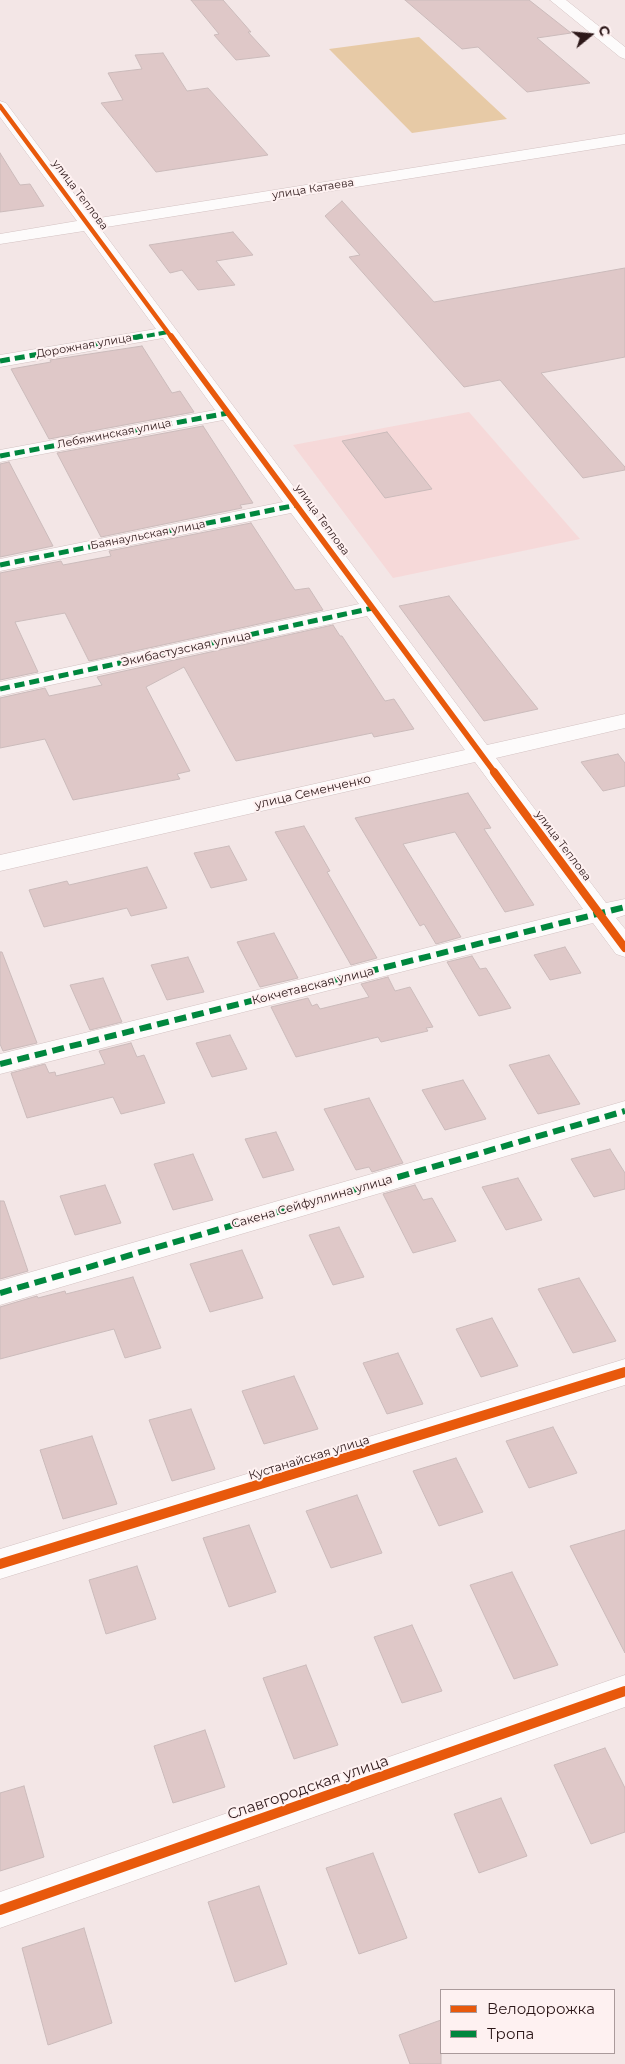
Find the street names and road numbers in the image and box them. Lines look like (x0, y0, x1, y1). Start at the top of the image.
street label: улица Теплова (49, 157, 111, 233)
street label: улица Катаева (271, 176, 355, 202)
street label: Дорожная улица (35, 331, 133, 361)
street label: Лебяжинская улица (56, 416, 172, 452)
street label: улица Теплова (292, 482, 352, 558)
street label: Баянаульская улица (89, 517, 207, 553)
street label: Экибастузская улица (120, 628, 252, 670)
street label: улица Семенченко (254, 772, 372, 812)
street label: улица Теплова (532, 808, 594, 884)
street label: Кокчетавская улица (250, 964, 376, 1008)
street label: Сакена Сейфуллина улица (230, 1172, 394, 1232)
street label: Кустанайская улица (247, 1433, 371, 1483)
street label: Славгородская улица (225, 1752, 391, 1824)

